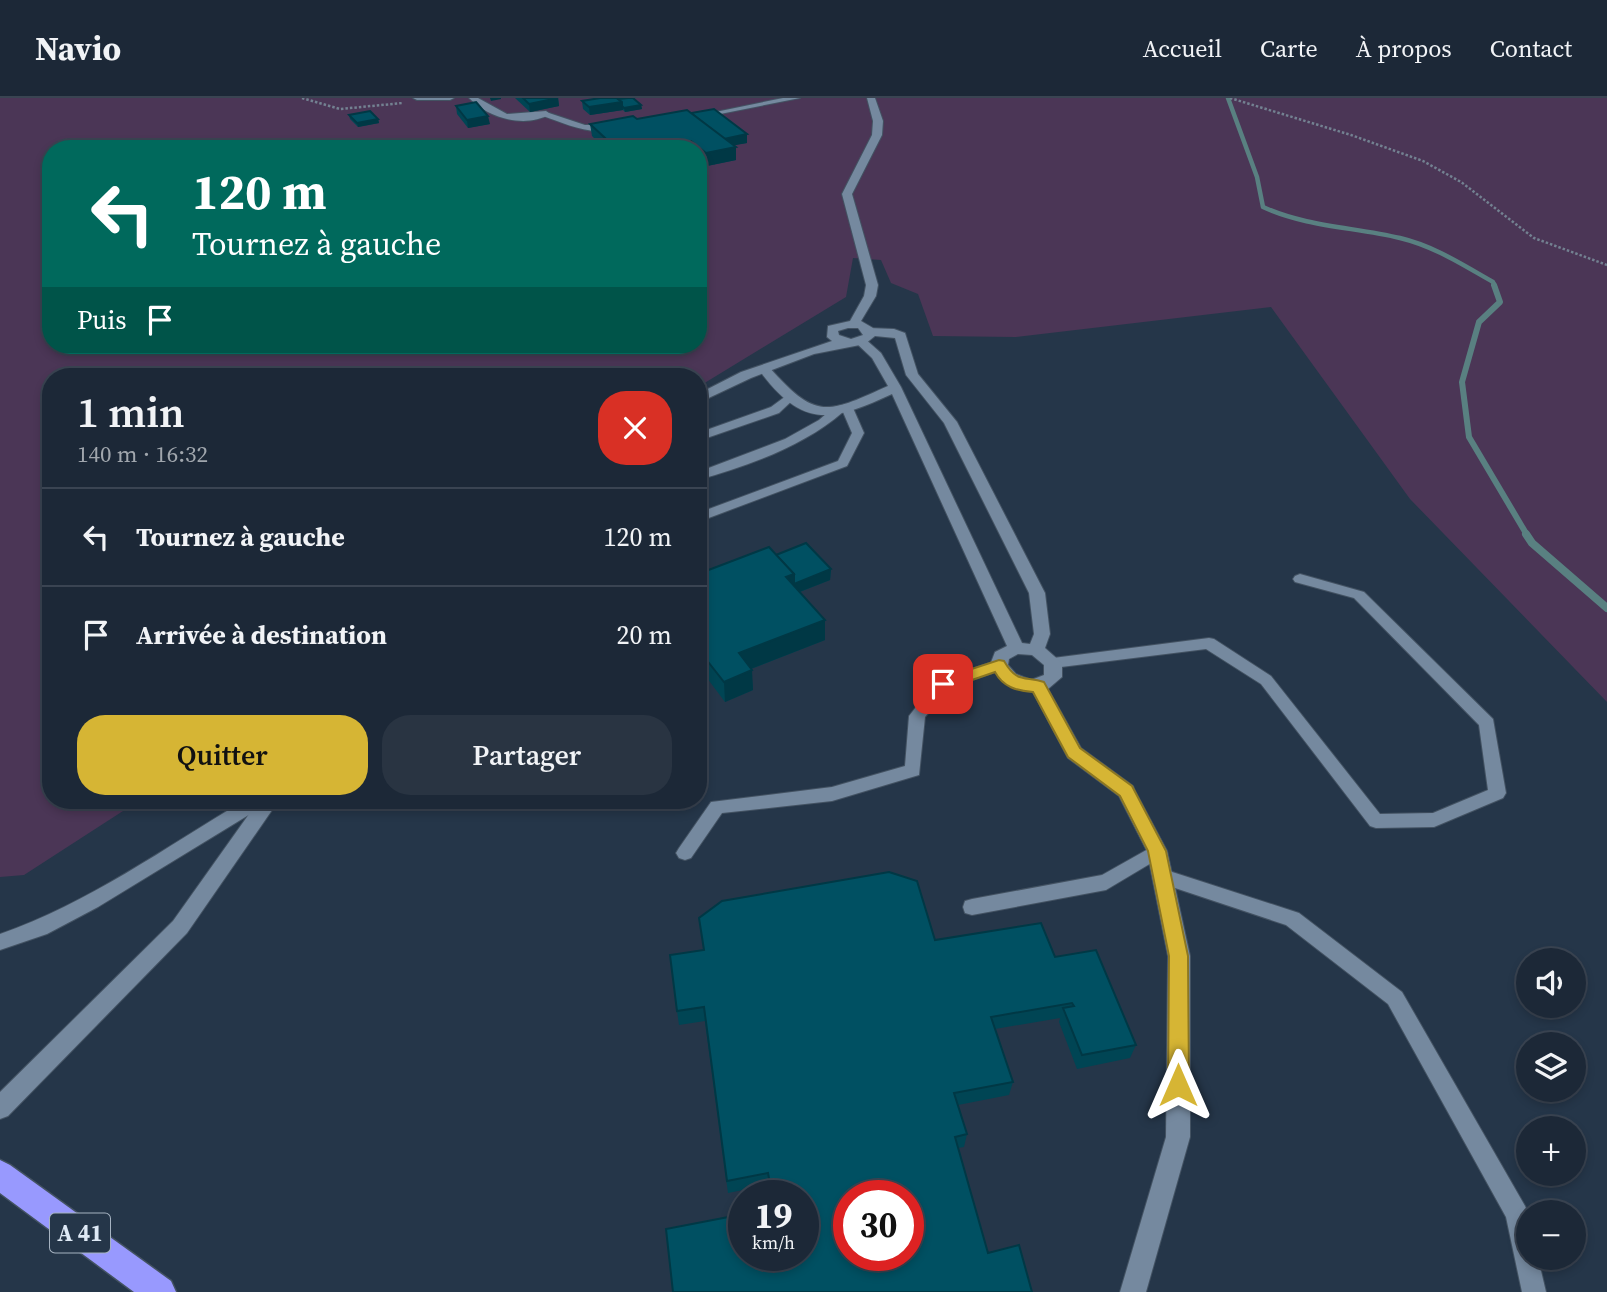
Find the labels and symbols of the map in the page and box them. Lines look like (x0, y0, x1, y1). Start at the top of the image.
pin (913, 654, 973, 714)
position arrow (1141, 1048, 1215, 1122)
speed limit sign: 30 (833, 1180, 924, 1271)
road number: A 41 (50, 1214, 110, 1252)

